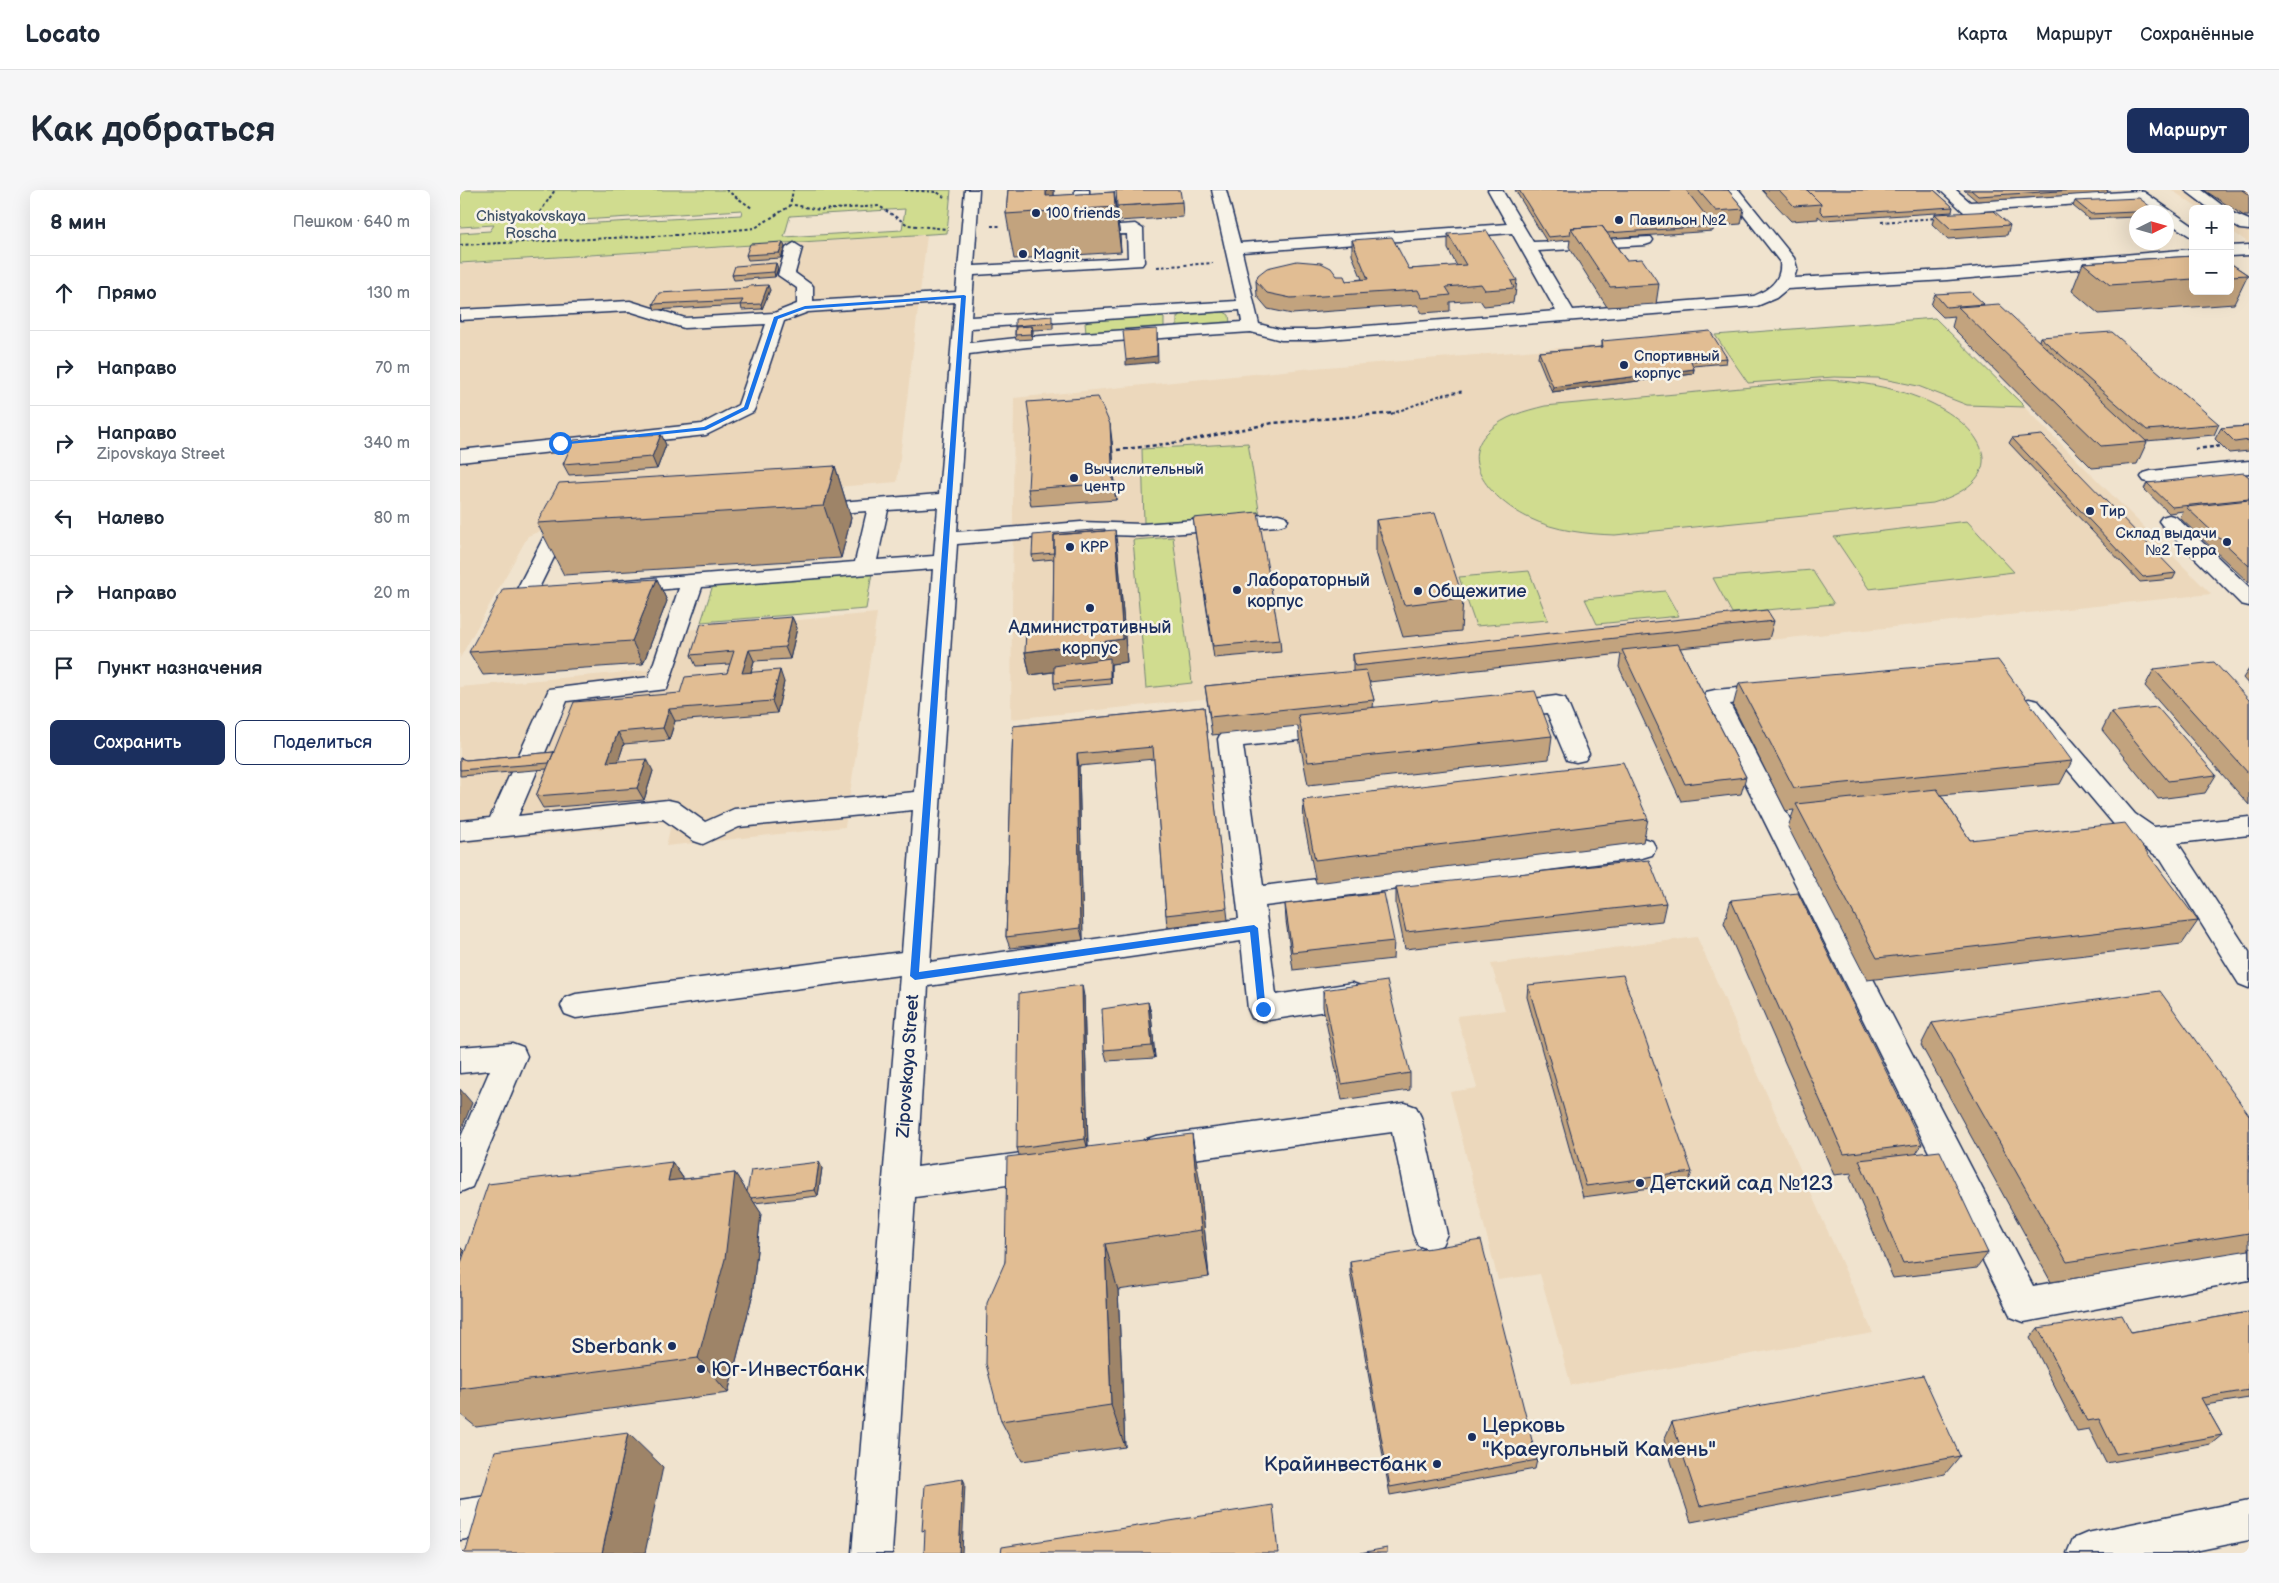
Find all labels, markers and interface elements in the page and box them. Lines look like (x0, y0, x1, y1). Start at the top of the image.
text: Locato (25, 20, 100, 49)
text: Карта (1957, 24, 2008, 45)
text: Маршрут (2036, 24, 2112, 45)
text: Сохранённые (2140, 24, 2254, 45)
button: Маршрут (2127, 108, 2249, 153)
text: Как добраться (30, 109, 276, 152)
place label: 100 friends (1046, 204, 1121, 223)
north arrow (2129, 205, 2174, 250)
map controls (2189, 205, 2234, 295)
button: + (2189, 205, 2234, 250)
park label: Chistyakovskaya Roscha (476, 207, 586, 243)
marker: 100 friends (1030, 207, 1042, 219)
text: 8 мин (50, 210, 106, 235)
place label: Павильон №2 (1629, 211, 1727, 230)
text: Пешком · 640 m (293, 213, 410, 232)
marker: Павильон №2 (1613, 214, 1625, 226)
place label: Magnit (1033, 245, 1080, 264)
marker: Magnit (1017, 248, 1029, 260)
button: − (2189, 250, 2234, 295)
icon: ahead (50, 279, 78, 307)
text: Прямо (97, 282, 157, 305)
text: 130 m (367, 284, 410, 303)
place label: Спортивный корпус (1634, 347, 1720, 383)
icon: right (50, 354, 78, 382)
text: Направо (97, 357, 177, 380)
text: 70 m (375, 359, 410, 378)
marker: Спортивный корпус (1618, 359, 1630, 371)
text: Направо (97, 422, 177, 445)
icon: right (50, 429, 78, 457)
route start (549, 432, 572, 455)
text: 340 m (363, 434, 410, 453)
text: Zipovskaya Street (97, 445, 225, 464)
place label: Вычислительный центр (1084, 460, 1204, 496)
marker: Вычислительный центр (1068, 472, 1080, 484)
place label: Тир (2100, 502, 2126, 521)
icon: left (50, 504, 78, 532)
marker: Тир (2084, 505, 2096, 517)
text: Налево (97, 507, 164, 530)
text: 80 m (374, 509, 410, 528)
place label: Склад выдачи №2 Терра (2116, 524, 2217, 560)
marker: Склад выдачи №2 Терра (2221, 536, 2233, 548)
place label: KPP (1080, 538, 1109, 557)
marker: KPP (1064, 541, 1076, 553)
place label: Лабораторный корпус (1246, 570, 1370, 612)
icon: right (50, 579, 78, 607)
place label: Общежитие (1428, 581, 1527, 602)
text: Направо (97, 582, 177, 605)
text: 20 m (374, 584, 410, 603)
marker: Лабораторный корпус (1231, 584, 1243, 596)
marker: Общежитие (1412, 585, 1424, 597)
marker: Административный корпус (1084, 602, 1096, 614)
place label: Административный корпус (1007, 617, 1172, 659)
icon: arrive (50, 654, 78, 682)
text: Пункт назначения (97, 657, 262, 680)
button: Сохранить (50, 720, 225, 765)
button: Поделиться (235, 720, 410, 765)
street label: Zipovskaya Street (892, 993, 924, 1139)
route end (1252, 998, 1275, 1021)
place label: Детский сад №123 (1650, 1171, 1833, 1196)
marker: Детский сад №123 (1634, 1177, 1646, 1189)
place label: Sberbank (572, 1334, 663, 1359)
marker: Sberbank (666, 1340, 678, 1352)
place label: Юг-Инвестбанк (711, 1357, 865, 1382)
marker: Юг-Инвестбанк (695, 1363, 707, 1375)
place label: Церковь "Краеугольный Камень" (1482, 1413, 1716, 1462)
marker: Церковь "Краеугольный Камень" (1466, 1431, 1478, 1443)
place label: Крайинвестбанк (1264, 1452, 1427, 1477)
marker: Крайинвестбанк (1431, 1458, 1443, 1470)

